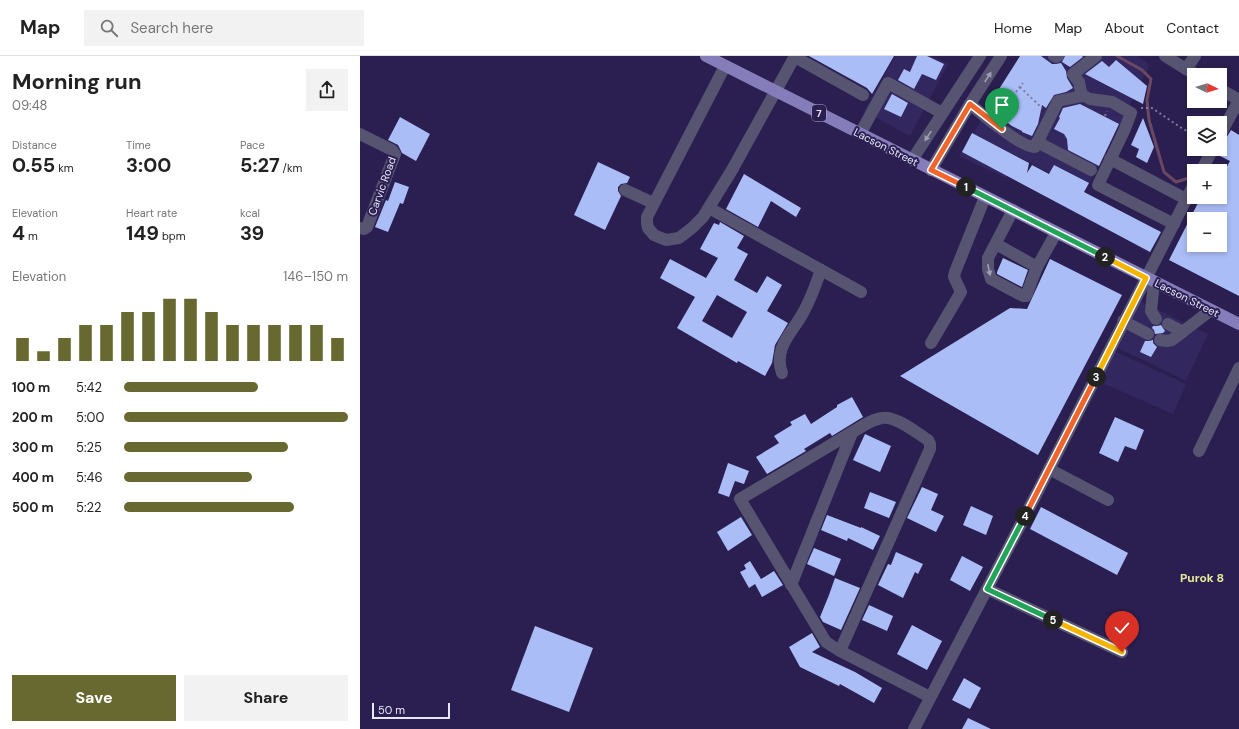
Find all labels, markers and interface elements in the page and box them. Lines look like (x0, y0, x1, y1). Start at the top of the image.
search box (84, 10, 364, 46)
text: Map (20, 15, 60, 40)
icon: search (98, 17, 120, 39)
text: Search here (130, 18, 213, 38)
text: Home (994, 19, 1032, 37)
text: Map (1054, 19, 1082, 37)
text: About (1104, 19, 1144, 37)
text: Contact (1166, 19, 1219, 37)
text: Morning run (12, 67, 142, 96)
north arrow (1187, 68, 1227, 108)
map controls (1187, 68, 1227, 252)
button: share (306, 69, 348, 111)
one-way arrow (984, 72, 992, 82)
pin (985, 88, 1019, 129)
icon: arrive (991, 94, 1013, 116)
text: 09:48 (12, 97, 47, 114)
road number: 7 (812, 105, 826, 121)
button: layers (1187, 116, 1227, 156)
street label: Lacson Street (851, 125, 921, 169)
one-way arrow (924, 131, 932, 141)
text: Distance (12, 138, 57, 152)
text: Time (126, 138, 151, 152)
text: Pace (240, 138, 265, 152)
text: 0.55 (12, 152, 55, 178)
text: 3:00 (126, 152, 171, 178)
text: 5:27 (240, 152, 280, 178)
street label: Carvic Road (365, 155, 399, 217)
text: km (55, 161, 73, 175)
text: /km (280, 161, 302, 175)
button: + (1187, 164, 1227, 204)
pin: 1 (956, 177, 976, 197)
text: 1 (964, 180, 968, 194)
text: Elevation (12, 206, 58, 220)
text: Heart rate (126, 206, 177, 220)
text: kcal (240, 206, 260, 220)
button: − (1187, 212, 1227, 252)
text: 4 (12, 220, 25, 246)
text: 149 (126, 220, 159, 246)
text: 39 (240, 220, 264, 246)
text: m (25, 229, 38, 243)
text: bpm (159, 229, 185, 243)
pin: 2 (1095, 247, 1115, 267)
text: 2 (1102, 250, 1108, 264)
one-way arrow (986, 264, 992, 277)
text: Elevation (12, 268, 66, 285)
text: 146–150 m (283, 268, 348, 285)
street label: Lacson Street (1152, 276, 1222, 320)
pin: 3 (1086, 367, 1106, 387)
text: 3 (1093, 370, 1099, 384)
text: 100 m (12, 379, 50, 396)
text: 5:42 (76, 379, 102, 396)
text: 200 m (12, 409, 53, 426)
text: 5:00 (76, 409, 104, 426)
text: 300 m (12, 439, 53, 456)
text: 5:25 (76, 439, 102, 456)
text: 400 m (12, 469, 54, 486)
text: 5:46 (76, 469, 103, 486)
text: 500 m (12, 499, 54, 516)
text: 5:22 (76, 499, 102, 516)
pin: 4 (1015, 506, 1035, 526)
text: 4 (1021, 509, 1029, 523)
district label: Purok 8 (1180, 570, 1224, 586)
pin: 5 (1043, 610, 1063, 630)
pin (1105, 611, 1139, 652)
text: 5 (1050, 613, 1056, 627)
icon: check (1111, 617, 1133, 639)
button: Save (12, 675, 176, 721)
button: Share (184, 675, 348, 721)
scale bar (372, 701, 450, 720)
text: 50 m (378, 703, 405, 717)

